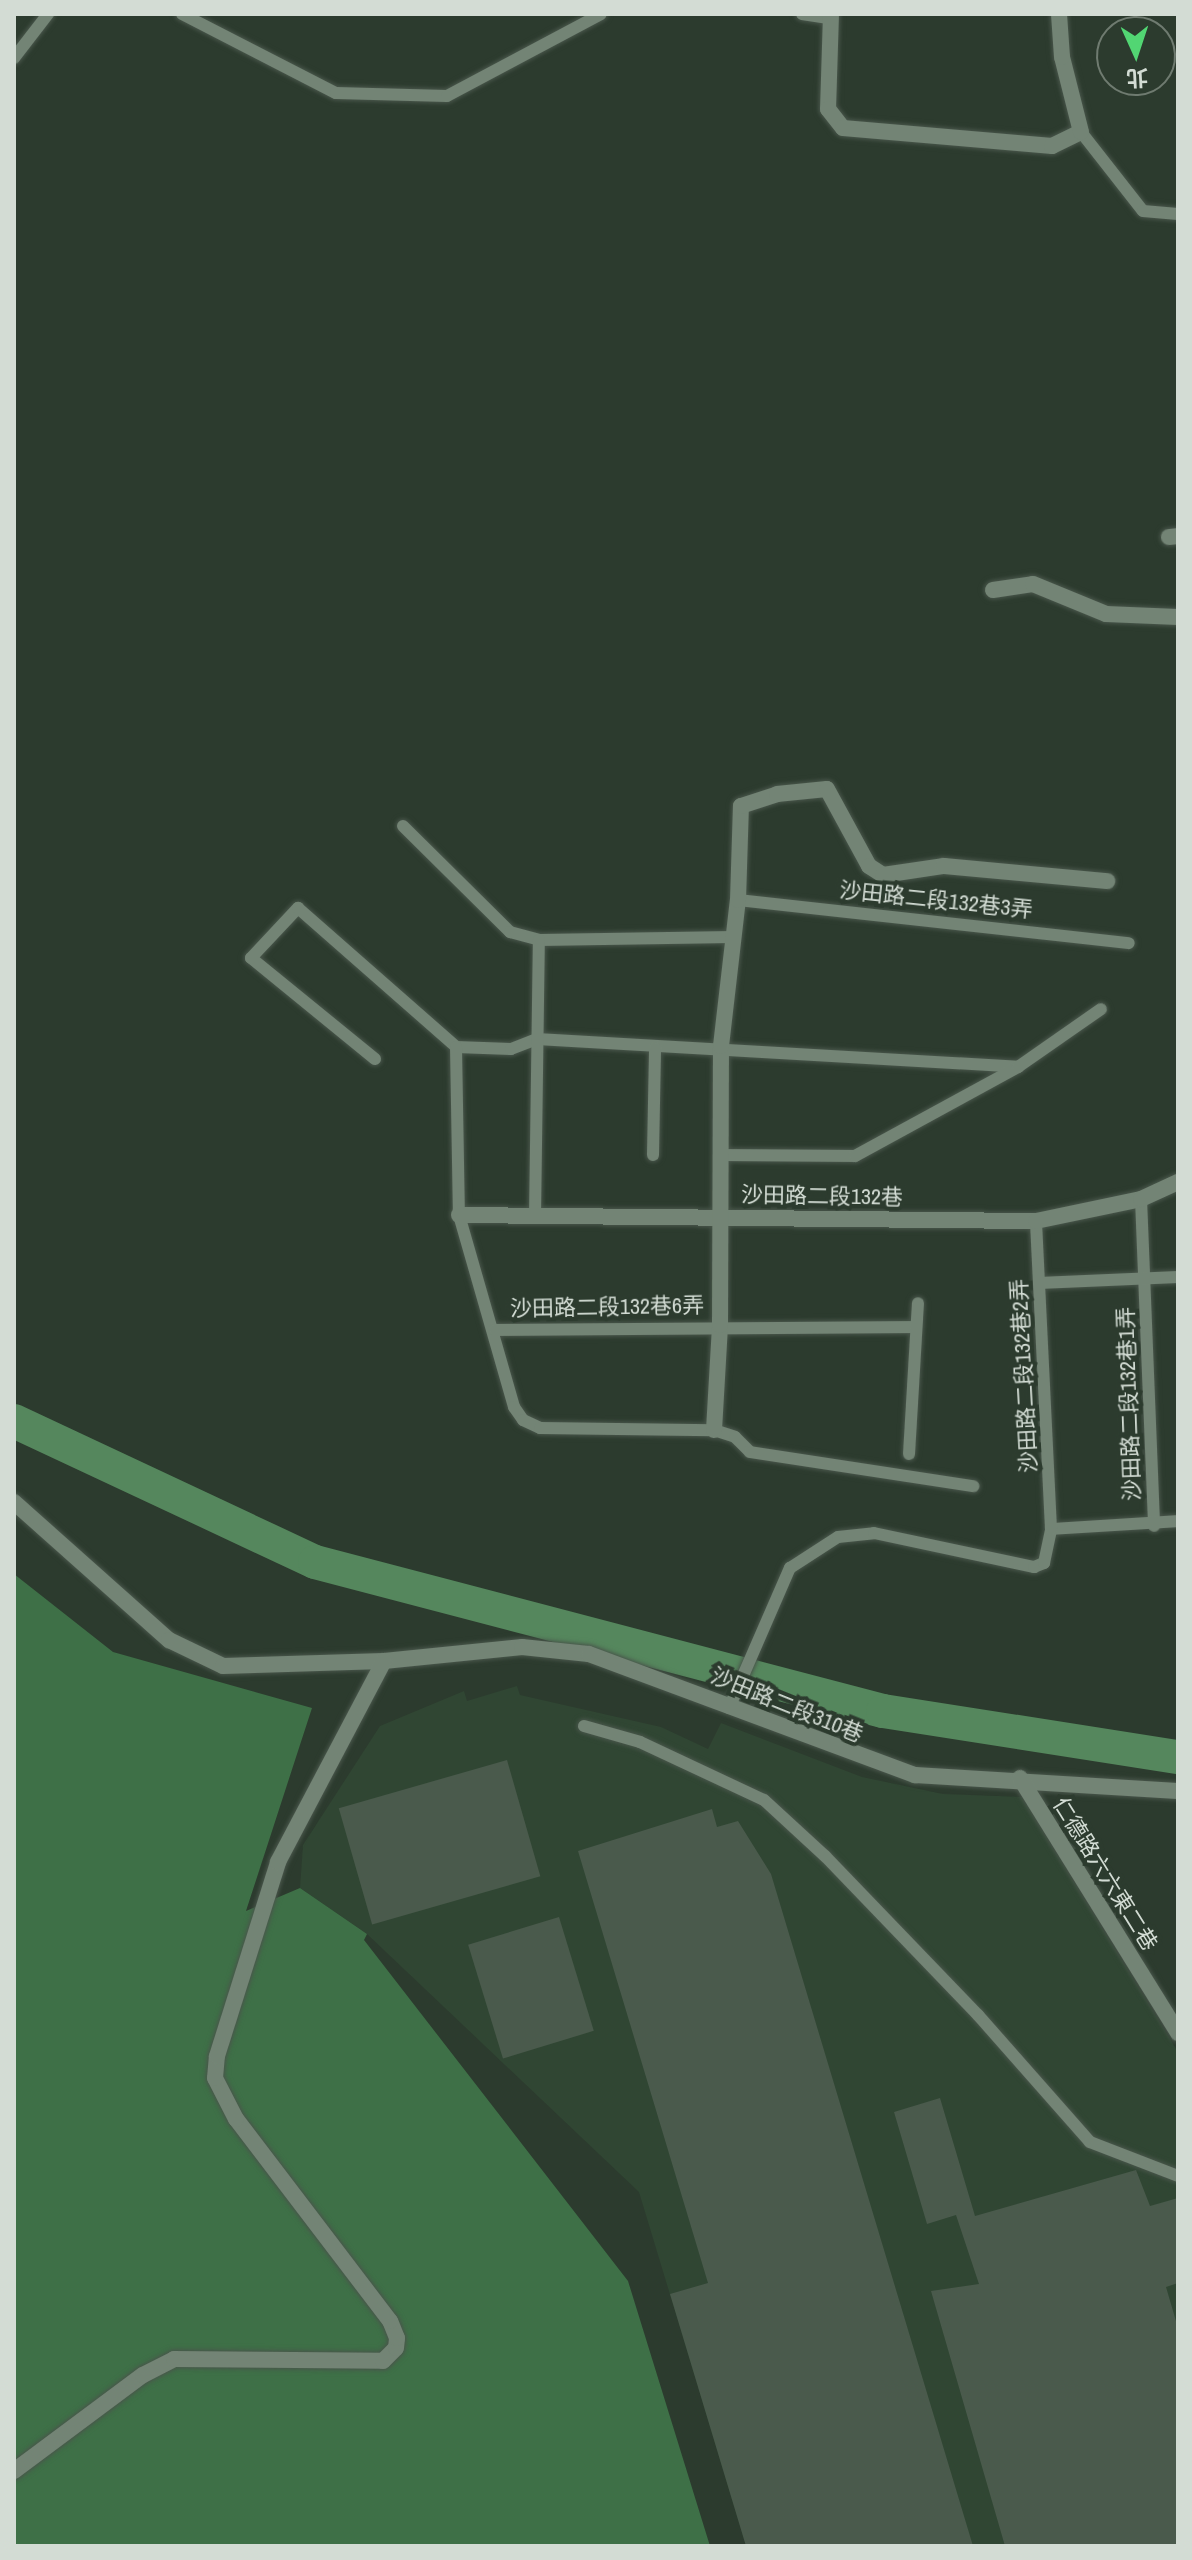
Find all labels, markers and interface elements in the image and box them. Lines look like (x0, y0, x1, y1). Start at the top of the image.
north arrow (1096, 16, 1176, 96)
text: 北 (1125, 62, 1149, 94)
street label: 沙田路二段132巷3弄 (838, 877, 1034, 923)
street label: 沙田路二段132巷 (741, 1181, 903, 1211)
street label: 沙田路二段132巷2弄 (1006, 1278, 1042, 1474)
street label: 沙田路二段132巷6弄 (510, 1292, 704, 1322)
street label: 沙田路二段132巷1弄 (1112, 1307, 1146, 1501)
street label: 沙田路二段310巷 (707, 1662, 867, 1748)
street label: 仁德路六六東二巷 (1047, 1792, 1163, 1956)

